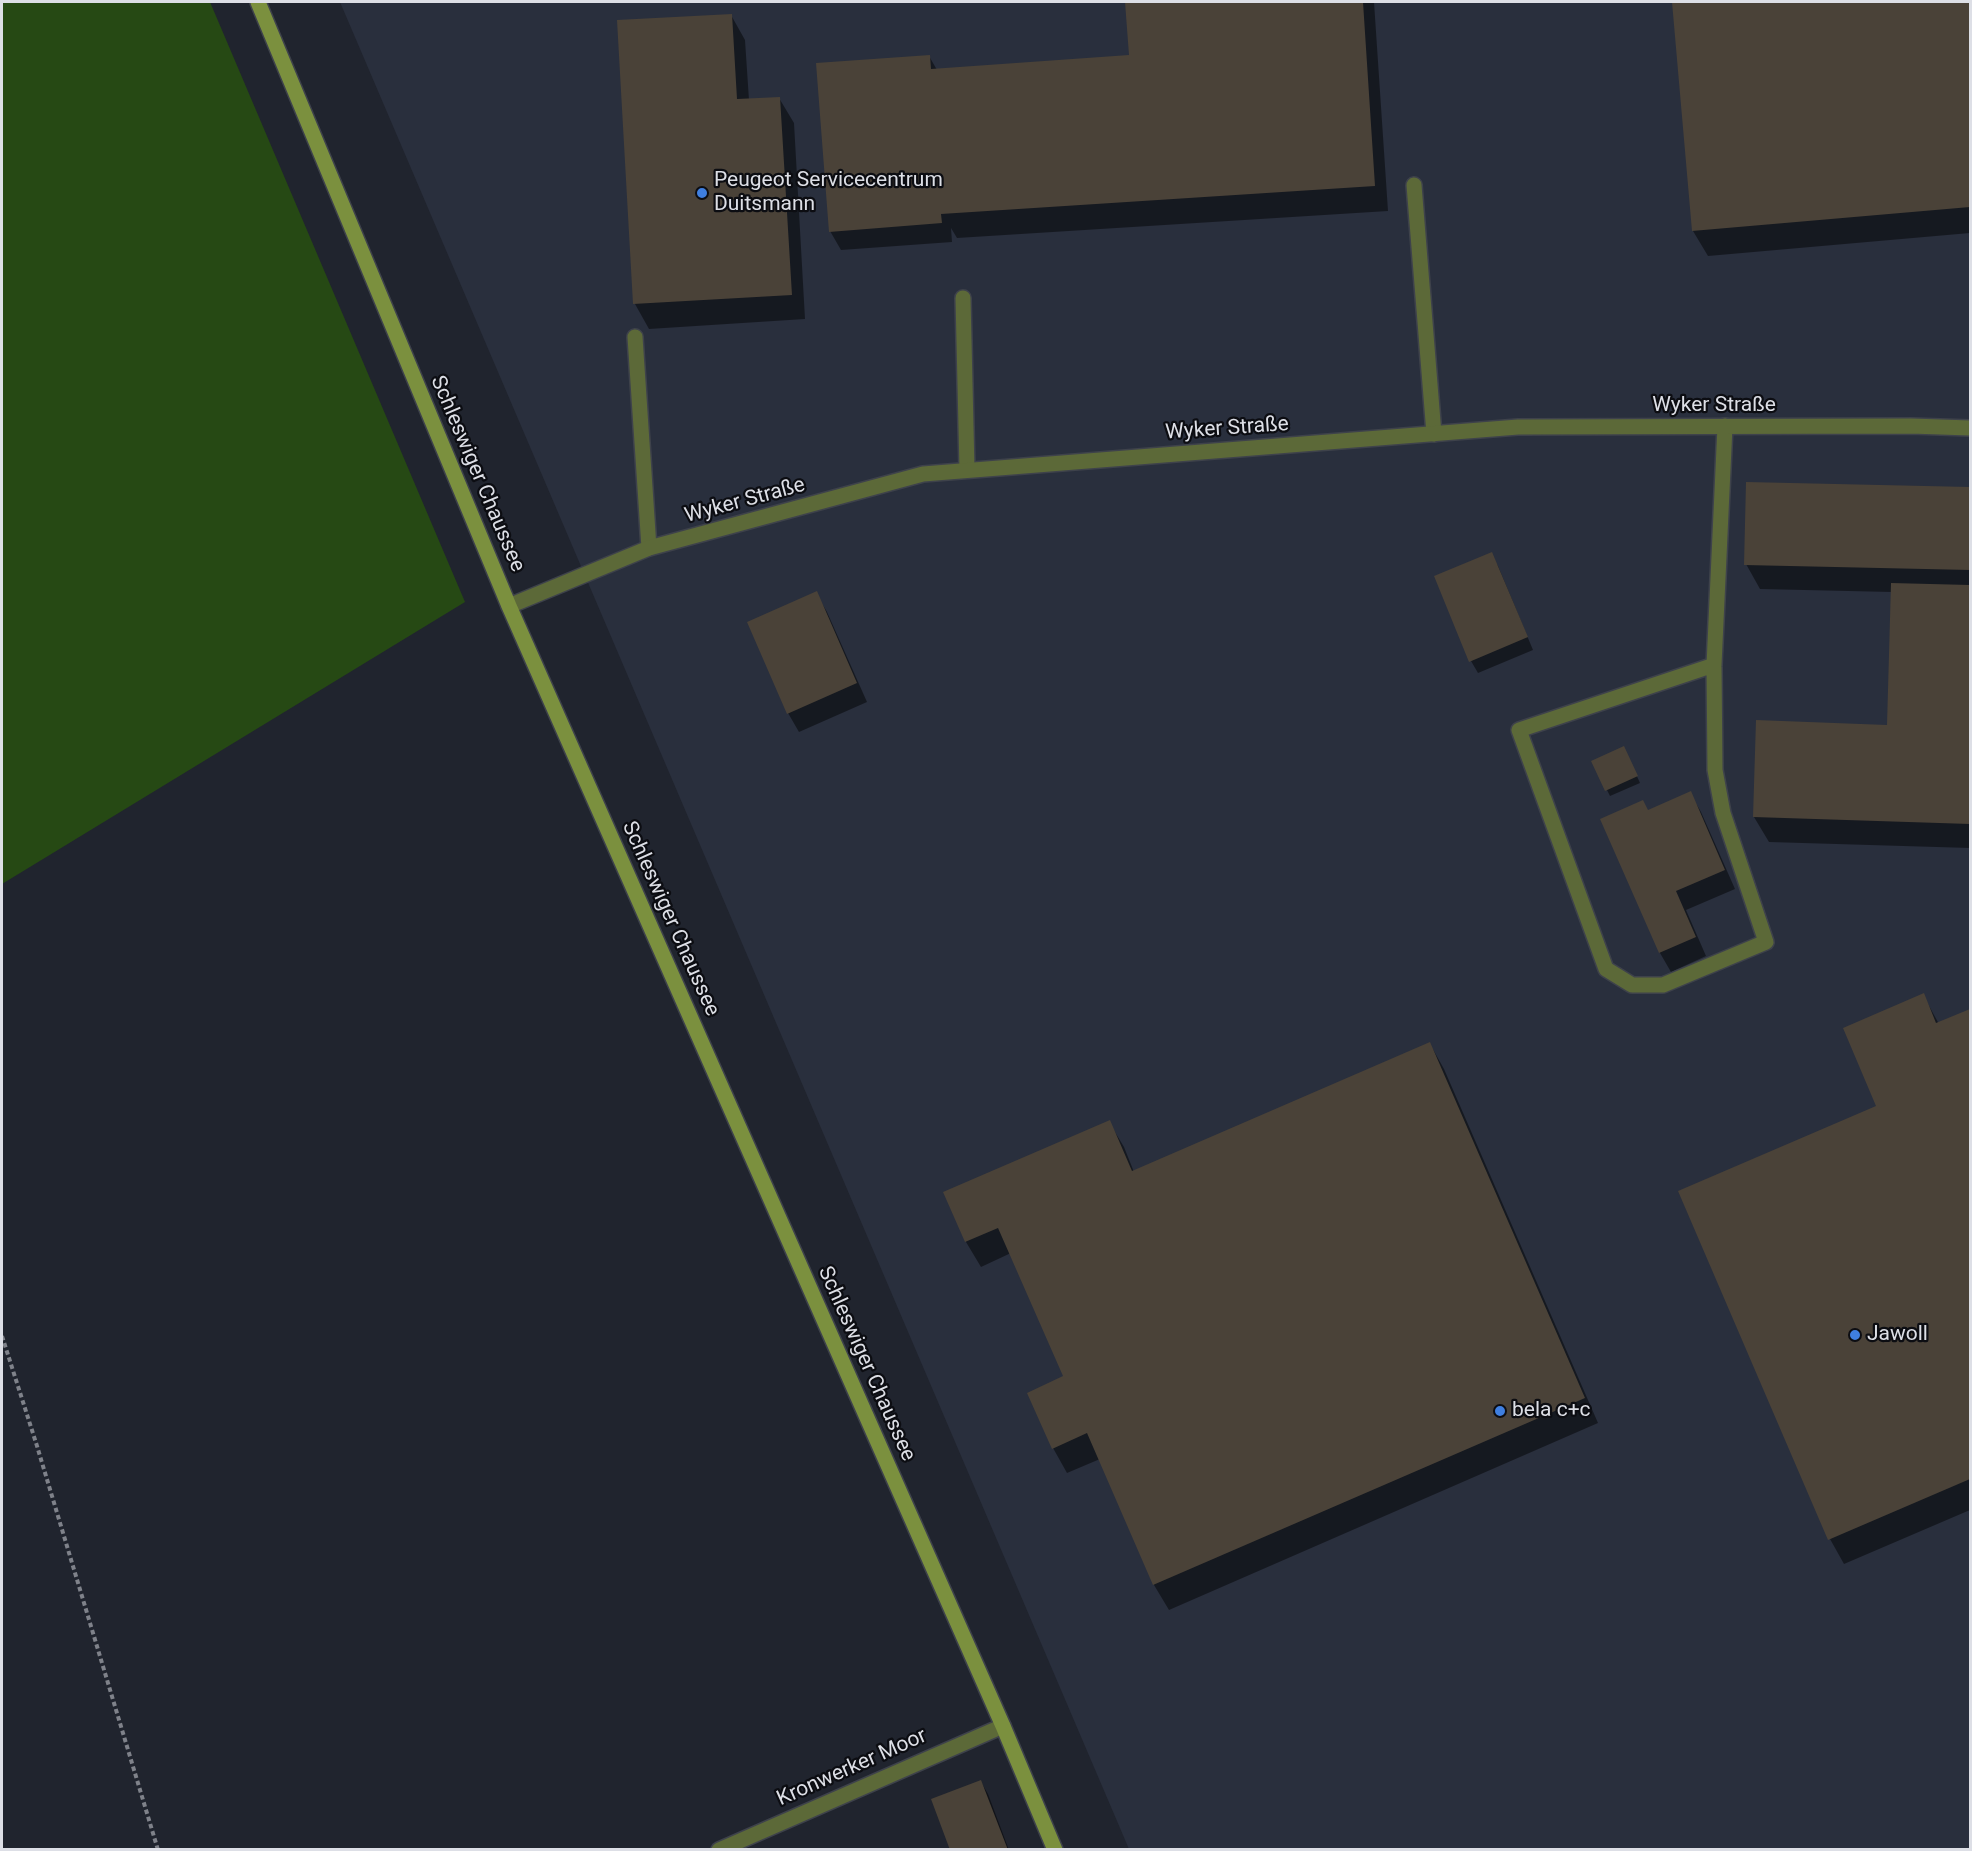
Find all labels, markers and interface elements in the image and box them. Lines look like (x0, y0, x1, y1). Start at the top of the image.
place label: Peugeot Servicecentrum Duitsmann (714, 168, 943, 218)
marker: Peugeot Servicecentrum Duitsmann (695, 186, 709, 200)
street label: Schleswiger Chaussee (424, 372, 530, 576)
street label: Wyker Straße (1652, 393, 1776, 419)
street label: Wyker Straße (1164, 412, 1290, 446)
street label: Wyker Straße (682, 473, 808, 529)
street label: Schleswiger Chaussee (616, 818, 724, 1020)
street label: Schleswiger Chaussee (812, 1263, 920, 1465)
place label: Jawoll (1867, 1322, 1928, 1348)
marker: Jawoll (1848, 1328, 1862, 1342)
place label: bela c+c (1512, 1398, 1591, 1424)
marker: bela c+c (1493, 1404, 1507, 1418)
street label: Kronwerker Moor (773, 1724, 931, 1812)

